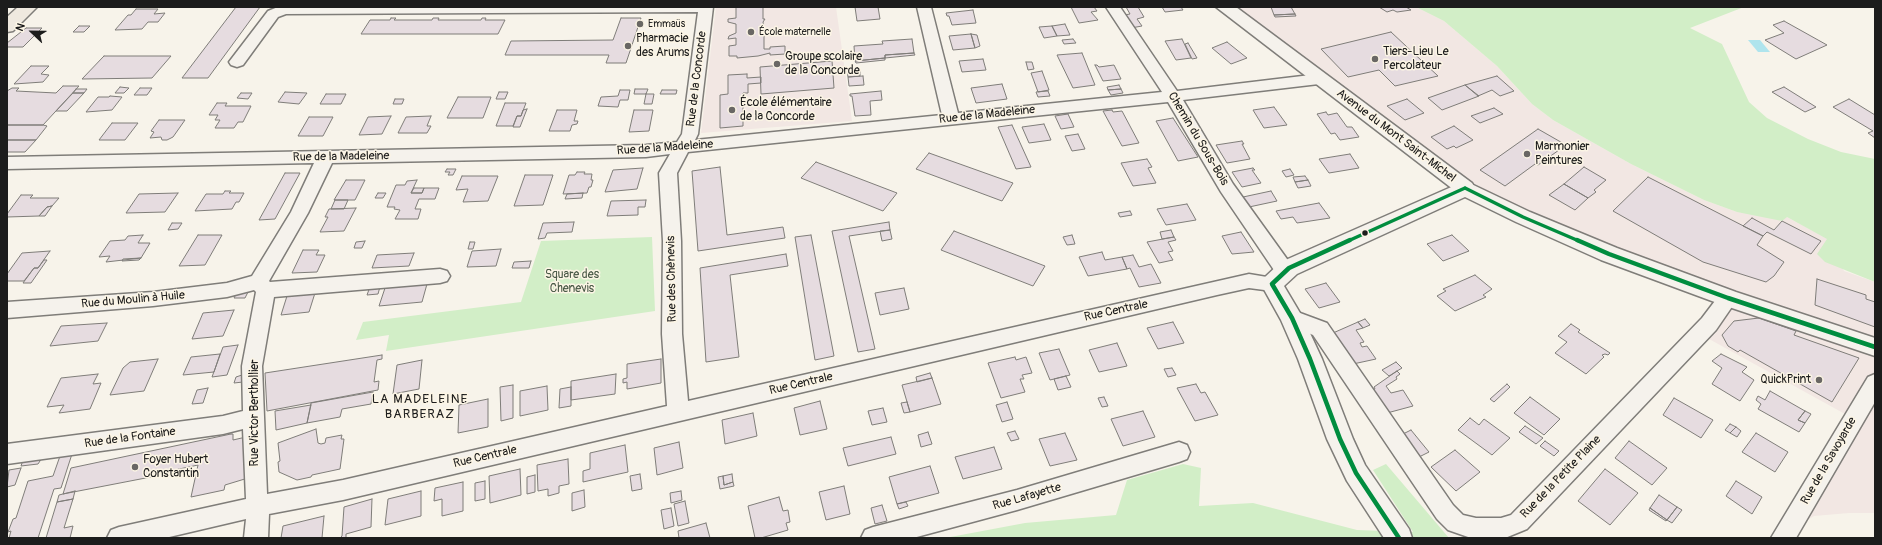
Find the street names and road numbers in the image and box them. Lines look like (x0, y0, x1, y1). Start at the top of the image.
street label: Rue de la Concorde (684, 30, 710, 128)
street label: Avenue du Mont Saint-Michel (1334, 86, 1458, 186)
street label: Chemin du Sous-Bois (1165, 90, 1231, 188)
street label: Rue de la Madeleine (938, 103, 1036, 127)
street label: Rue de la Madeleine (616, 137, 714, 159)
street label: Rue de la Madeleine (293, 149, 389, 165)
street label: Rue des Chènevis (664, 236, 680, 322)
street label: Rue du Moulin à Huile (81, 288, 185, 312)
street label: Rue Centrale (1083, 297, 1149, 325)
street label: Rue Victor Berthollier (248, 359, 262, 467)
street label: Rue Centrale (768, 370, 834, 398)
street label: Rue de la Savoyarde (1798, 415, 1860, 507)
street label: Rue de la Fontaine (84, 424, 176, 452)
street label: Rue de la Petite Plaine (1518, 433, 1604, 521)
street label: Rue Centrale (452, 443, 518, 471)
street label: Rue Lafayette (991, 480, 1063, 514)

